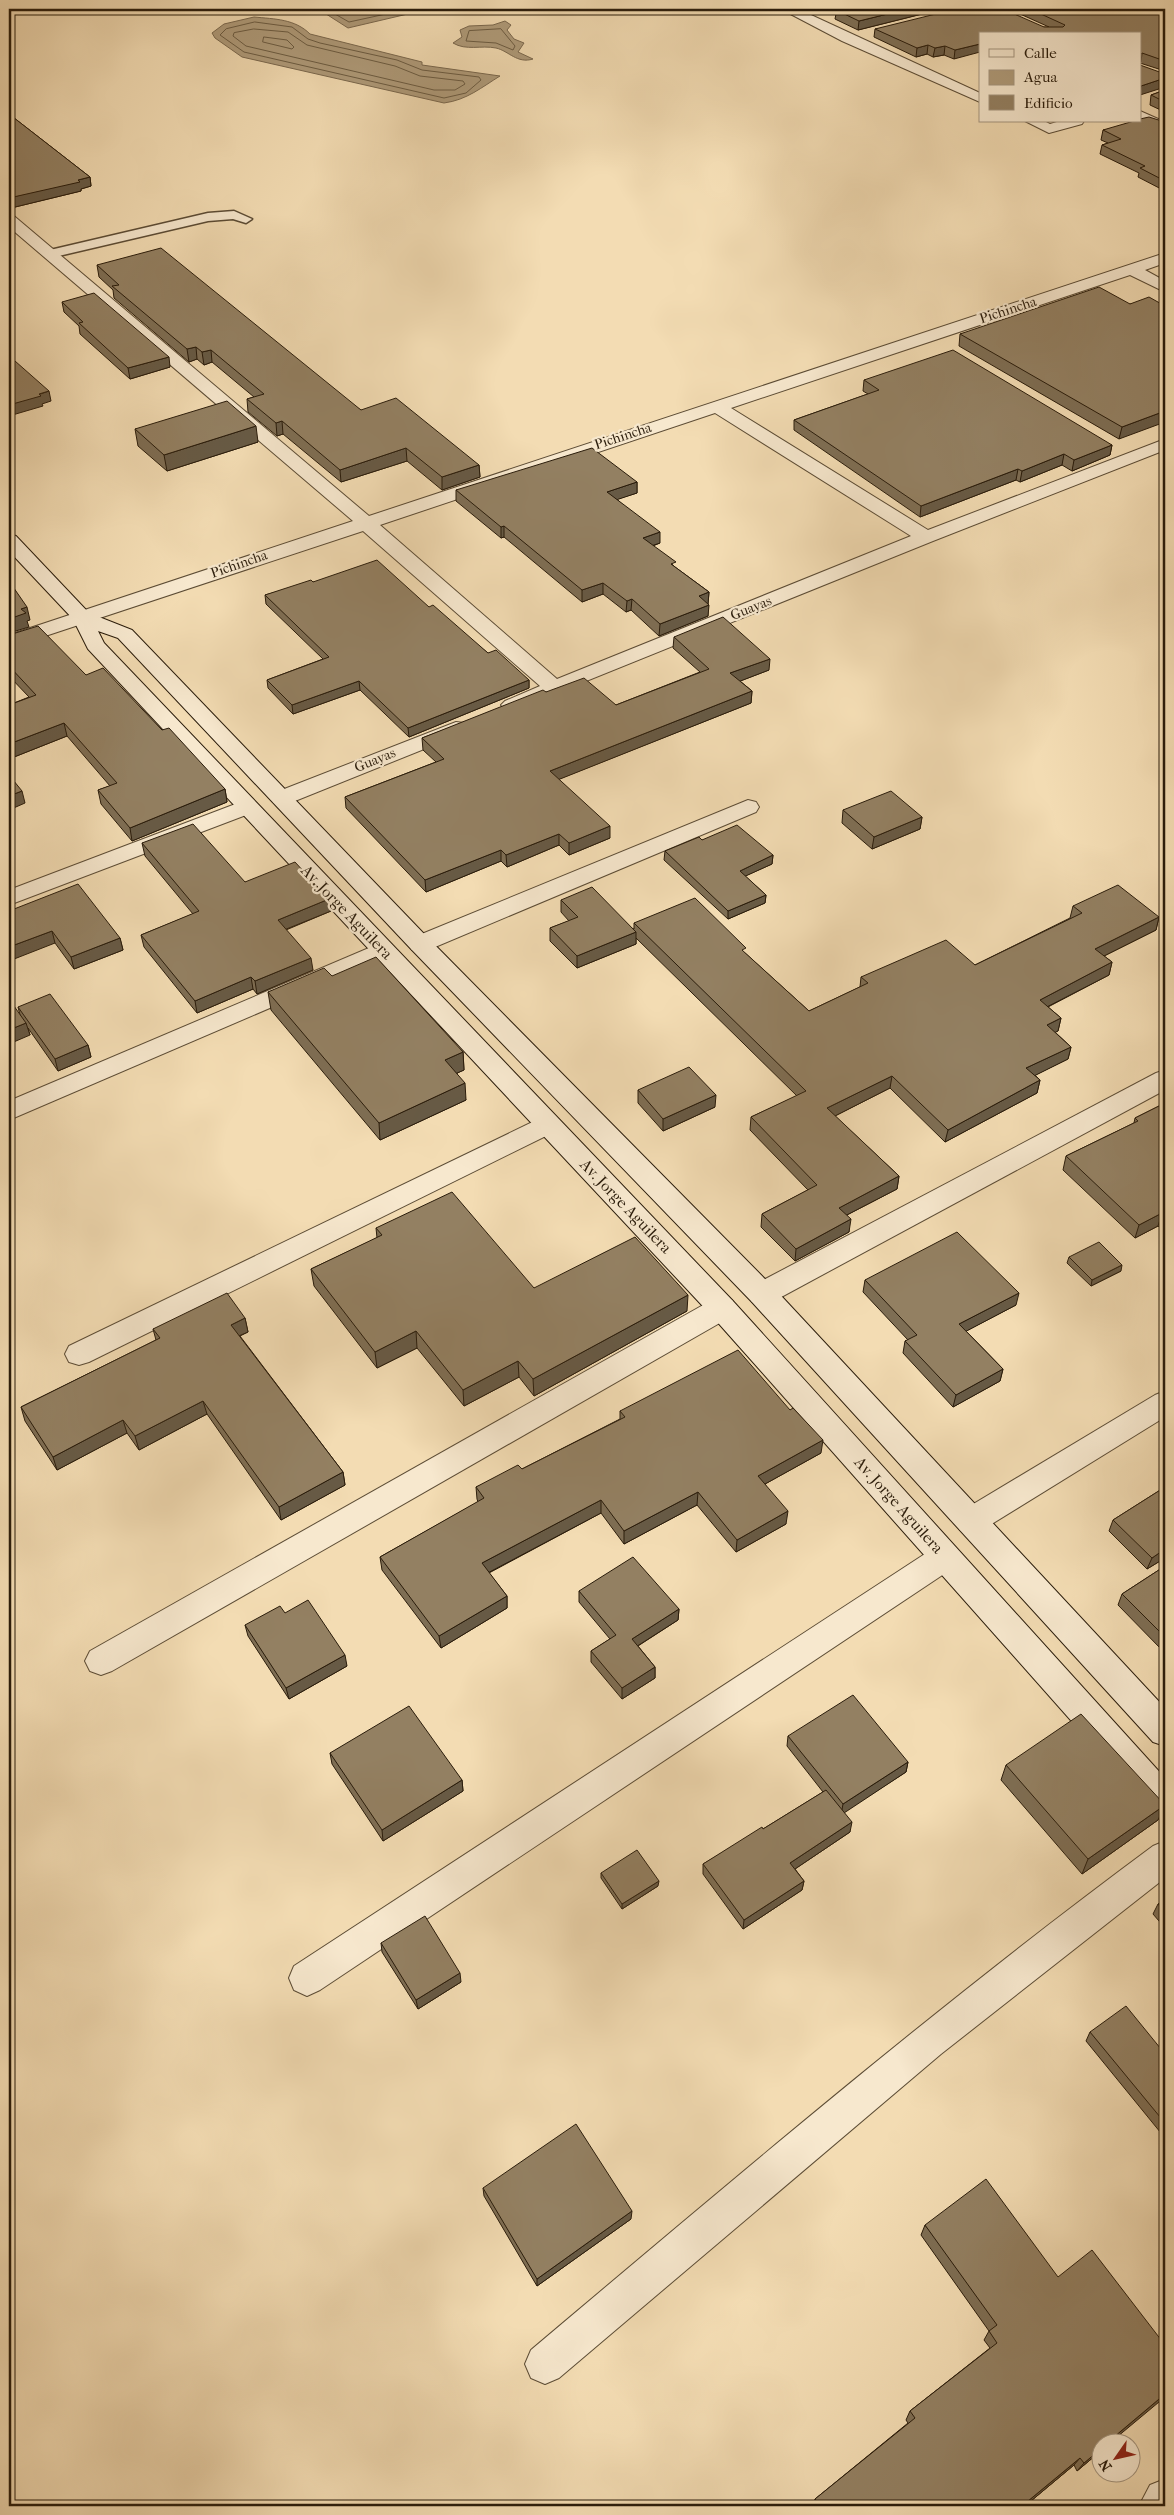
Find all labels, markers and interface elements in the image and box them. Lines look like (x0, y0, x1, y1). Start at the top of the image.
legend (979, 32, 1142, 122)
text: Calle (1024, 44, 1057, 62)
text: Agua (1023, 68, 1058, 86)
text: Edificio (1024, 94, 1073, 112)
street label: Pichincha (977, 293, 1039, 327)
street label: Pichincha (592, 419, 654, 453)
street label: Pichincha (208, 546, 270, 582)
street label: Guayas (728, 592, 774, 624)
street label: Guayas (352, 744, 398, 776)
street label: Av. Jorge Aguilera (297, 860, 397, 964)
street label: Av. Jorge Aguilera (576, 1154, 676, 1258)
street label: Av. Jorge Aguilera (850, 1452, 948, 1558)
north arrow (1092, 2432, 1142, 2482)
text: N (1095, 2456, 1116, 2474)

